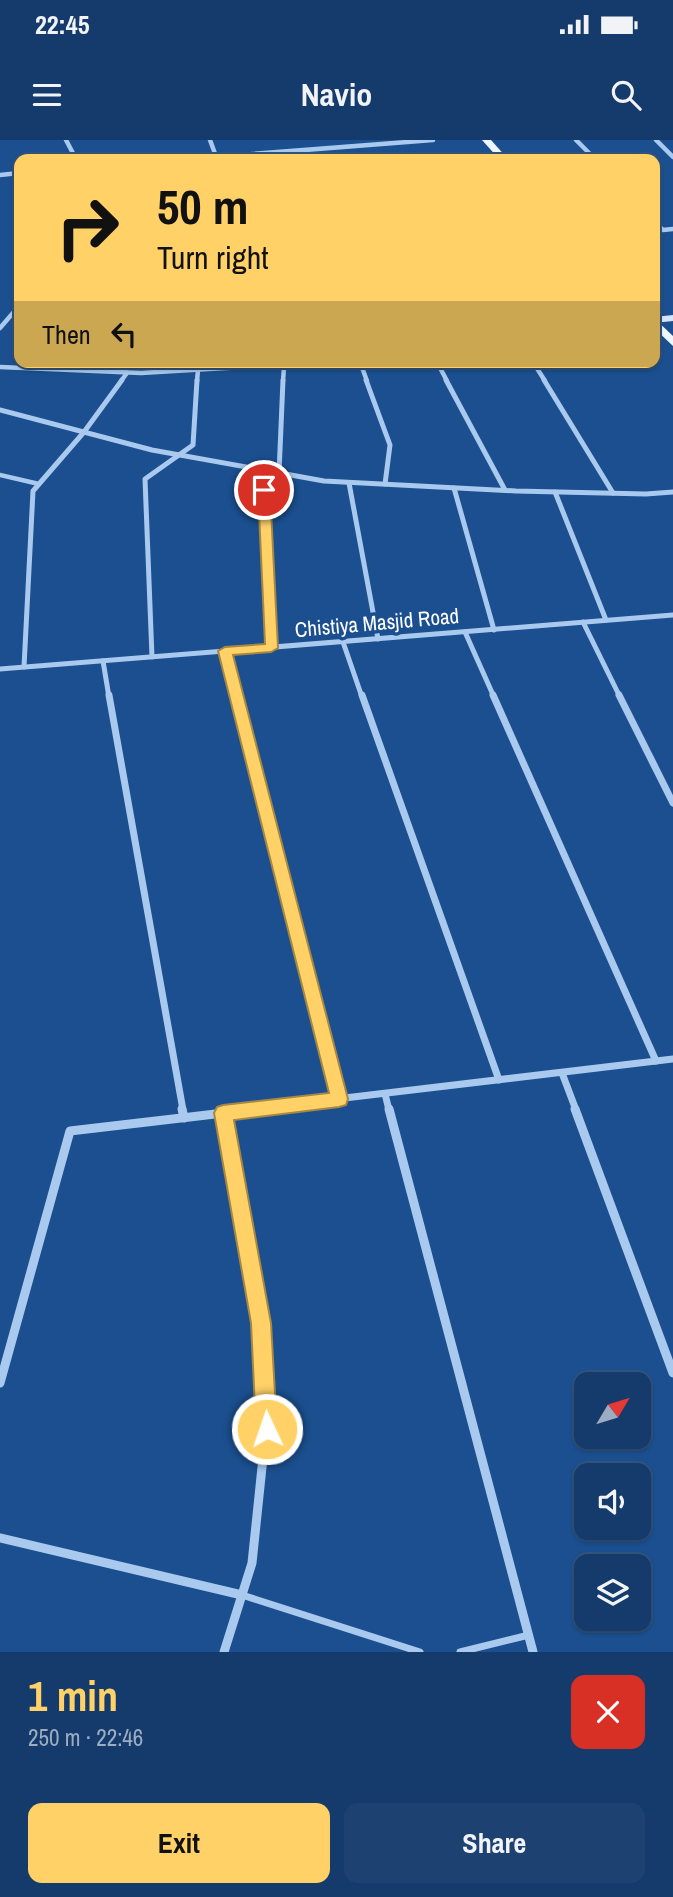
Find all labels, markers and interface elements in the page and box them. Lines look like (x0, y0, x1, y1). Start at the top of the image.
text: 22:45 (35, 7, 90, 42)
text: Navio (301, 73, 372, 116)
icon: menu (28, 76, 66, 114)
icon: search (607, 76, 645, 114)
text: 50 m (157, 173, 249, 239)
icon: right (42, 182, 133, 273)
text: Turn right (157, 236, 269, 279)
icon: left (105, 315, 143, 353)
text: Then (42, 317, 91, 352)
pin (234, 460, 294, 520)
icon: arrive (245, 471, 283, 509)
street label: Chistiya Masjid Road (294, 601, 460, 644)
north arrow (574, 1372, 651, 1449)
map controls (574, 1372, 651, 1631)
position arrow (230, 1392, 304, 1466)
button: sound (574, 1463, 651, 1540)
button: layers (574, 1554, 651, 1631)
text: 1 min (28, 1668, 118, 1724)
button: close (571, 1675, 645, 1749)
text: 250 m · 22:46 (28, 1722, 143, 1753)
button: Exit (28, 1803, 330, 1883)
button: Share (344, 1803, 645, 1883)

